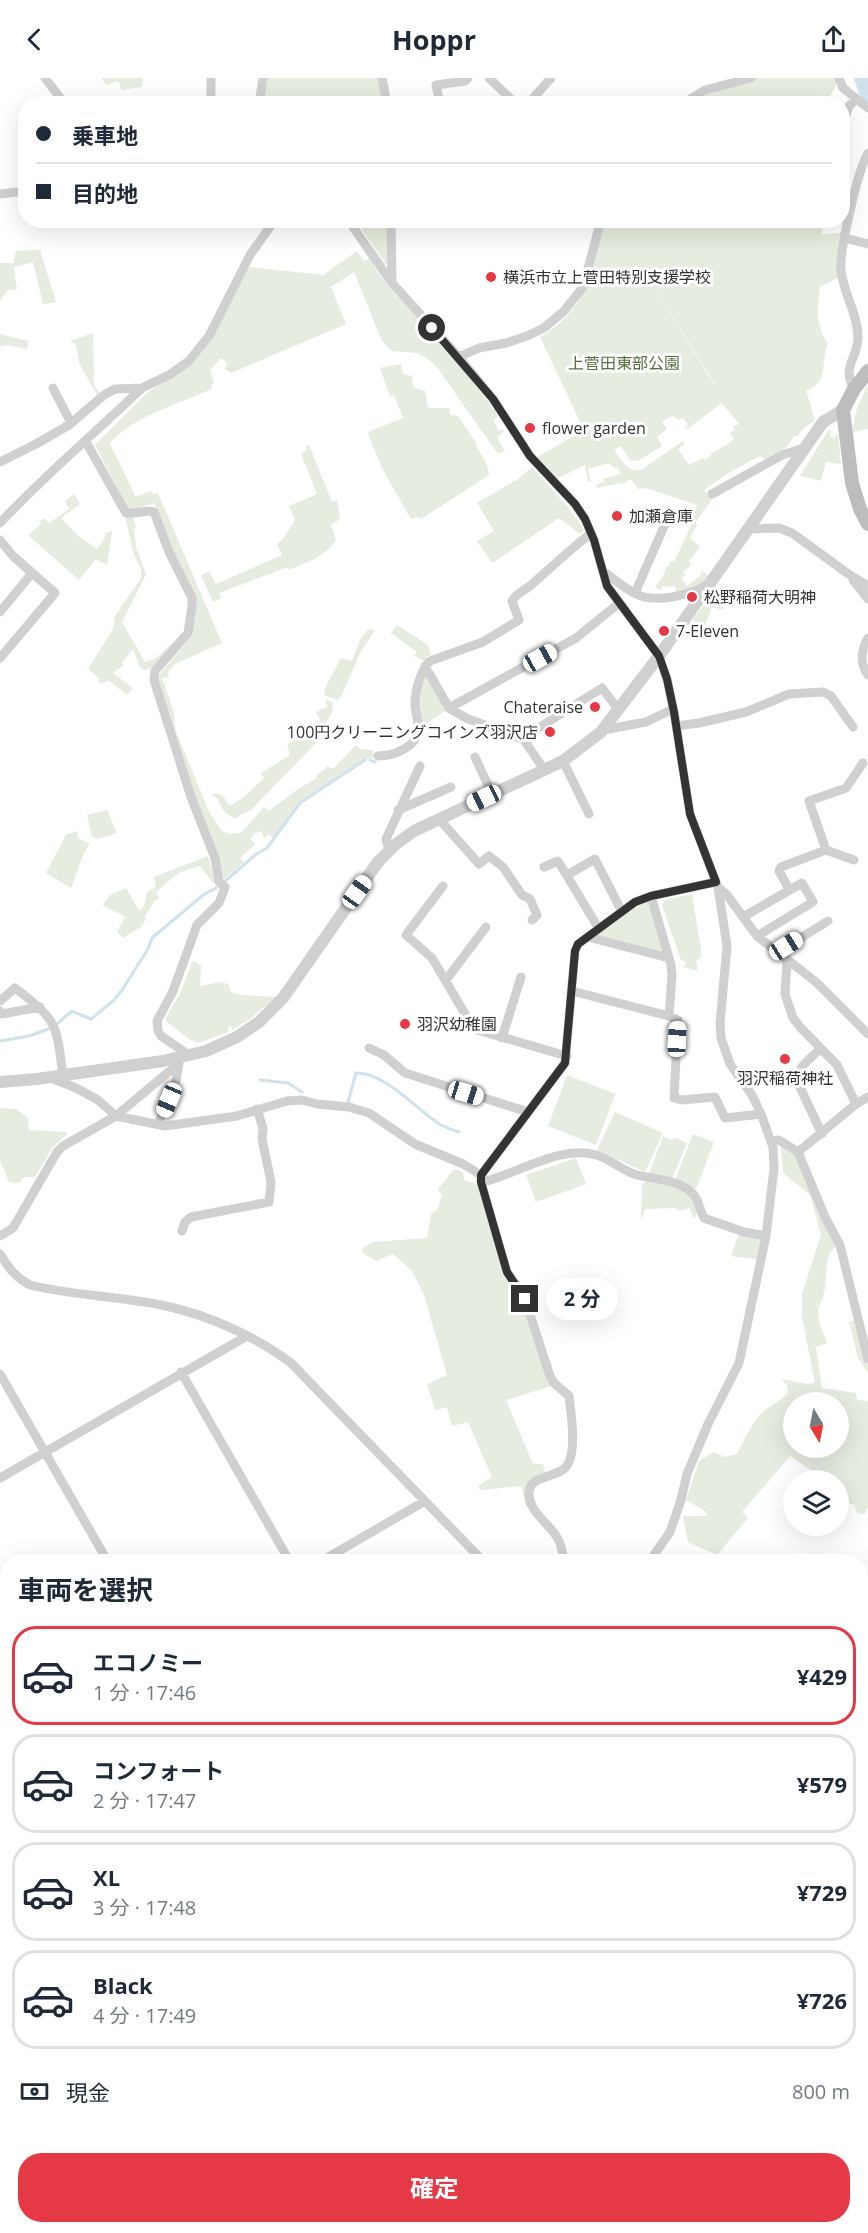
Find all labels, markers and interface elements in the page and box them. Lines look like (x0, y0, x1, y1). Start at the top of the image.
text: Hoppr (392, 21, 476, 58)
icon: back (18, 23, 51, 56)
icon: share (817, 23, 850, 56)
text: 乗車地 (72, 120, 138, 150)
text: 目的地 (72, 178, 138, 208)
place label: 横浜市立上菅田特別支援学校 (503, 266, 711, 288)
marker: 横浜市立上菅田特別支援学校 (484, 270, 498, 284)
route start (418, 314, 445, 341)
park label: 上菅田東部公園 (568, 352, 680, 374)
place label: flower garden (542, 417, 646, 439)
marker: flower garden (523, 421, 537, 435)
place label: 加瀬倉庫 (629, 505, 693, 527)
marker: 加瀬倉庫 (610, 509, 624, 523)
place label: 松野稲荷大明神 (704, 586, 816, 608)
marker: 松野稲荷大明神 (685, 590, 699, 604)
place label: 7-Eleven (676, 620, 739, 642)
marker: 7-Eleven (657, 624, 671, 638)
car (520, 641, 560, 675)
place label: Chateraise (503, 696, 583, 718)
marker: Chateraise (588, 700, 602, 714)
place label: 100円クリーニングコインズ羽沢店 (287, 721, 538, 743)
marker: 100円クリーニングコインズ羽沢店 (543, 725, 557, 739)
car (464, 782, 504, 814)
car (339, 872, 375, 912)
car (766, 929, 806, 963)
place label: 羽沢幼稚園 (417, 1013, 497, 1035)
marker: 羽沢幼稚園 (398, 1017, 412, 1031)
car (667, 1021, 687, 1057)
marker: 羽沢稲荷神社 (778, 1052, 792, 1066)
place label: 羽沢稲荷神社 (737, 1067, 833, 1089)
car (446, 1079, 486, 1107)
car (154, 1080, 184, 1120)
callout: 2 分 (546, 1278, 618, 1320)
route end (511, 1285, 538, 1312)
text: 2 分 (564, 1285, 600, 1312)
north arrow (783, 1392, 849, 1458)
map controls (783, 1392, 849, 1536)
button: layers (783, 1470, 849, 1536)
text: 車両を選択 (18, 1571, 153, 1608)
text: エコノミー (93, 1647, 203, 1677)
icon: car (21, 1649, 75, 1703)
text: ¥429 (797, 1661, 847, 1691)
text: 1 分 · 17:46 (93, 1679, 196, 1706)
text: コンフォート (93, 1755, 224, 1785)
icon: car (21, 1757, 75, 1811)
text: ¥579 (797, 1769, 847, 1799)
text: 2 分 · 17:47 (93, 1787, 196, 1814)
text: XL (93, 1862, 120, 1892)
icon: car (21, 1865, 75, 1919)
text: ¥729 (797, 1877, 847, 1907)
text: 3 分 · 17:48 (93, 1894, 196, 1921)
text: Black (93, 1970, 153, 2000)
icon: car (21, 1973, 75, 2027)
text: ¥726 (797, 1985, 847, 2015)
text: 4 分 · 17:49 (93, 2002, 196, 2029)
icon: cash (18, 2075, 51, 2108)
text: 現金 (66, 2077, 110, 2107)
text: 800 m (792, 2078, 850, 2105)
button: 確定 (18, 2153, 850, 2222)

